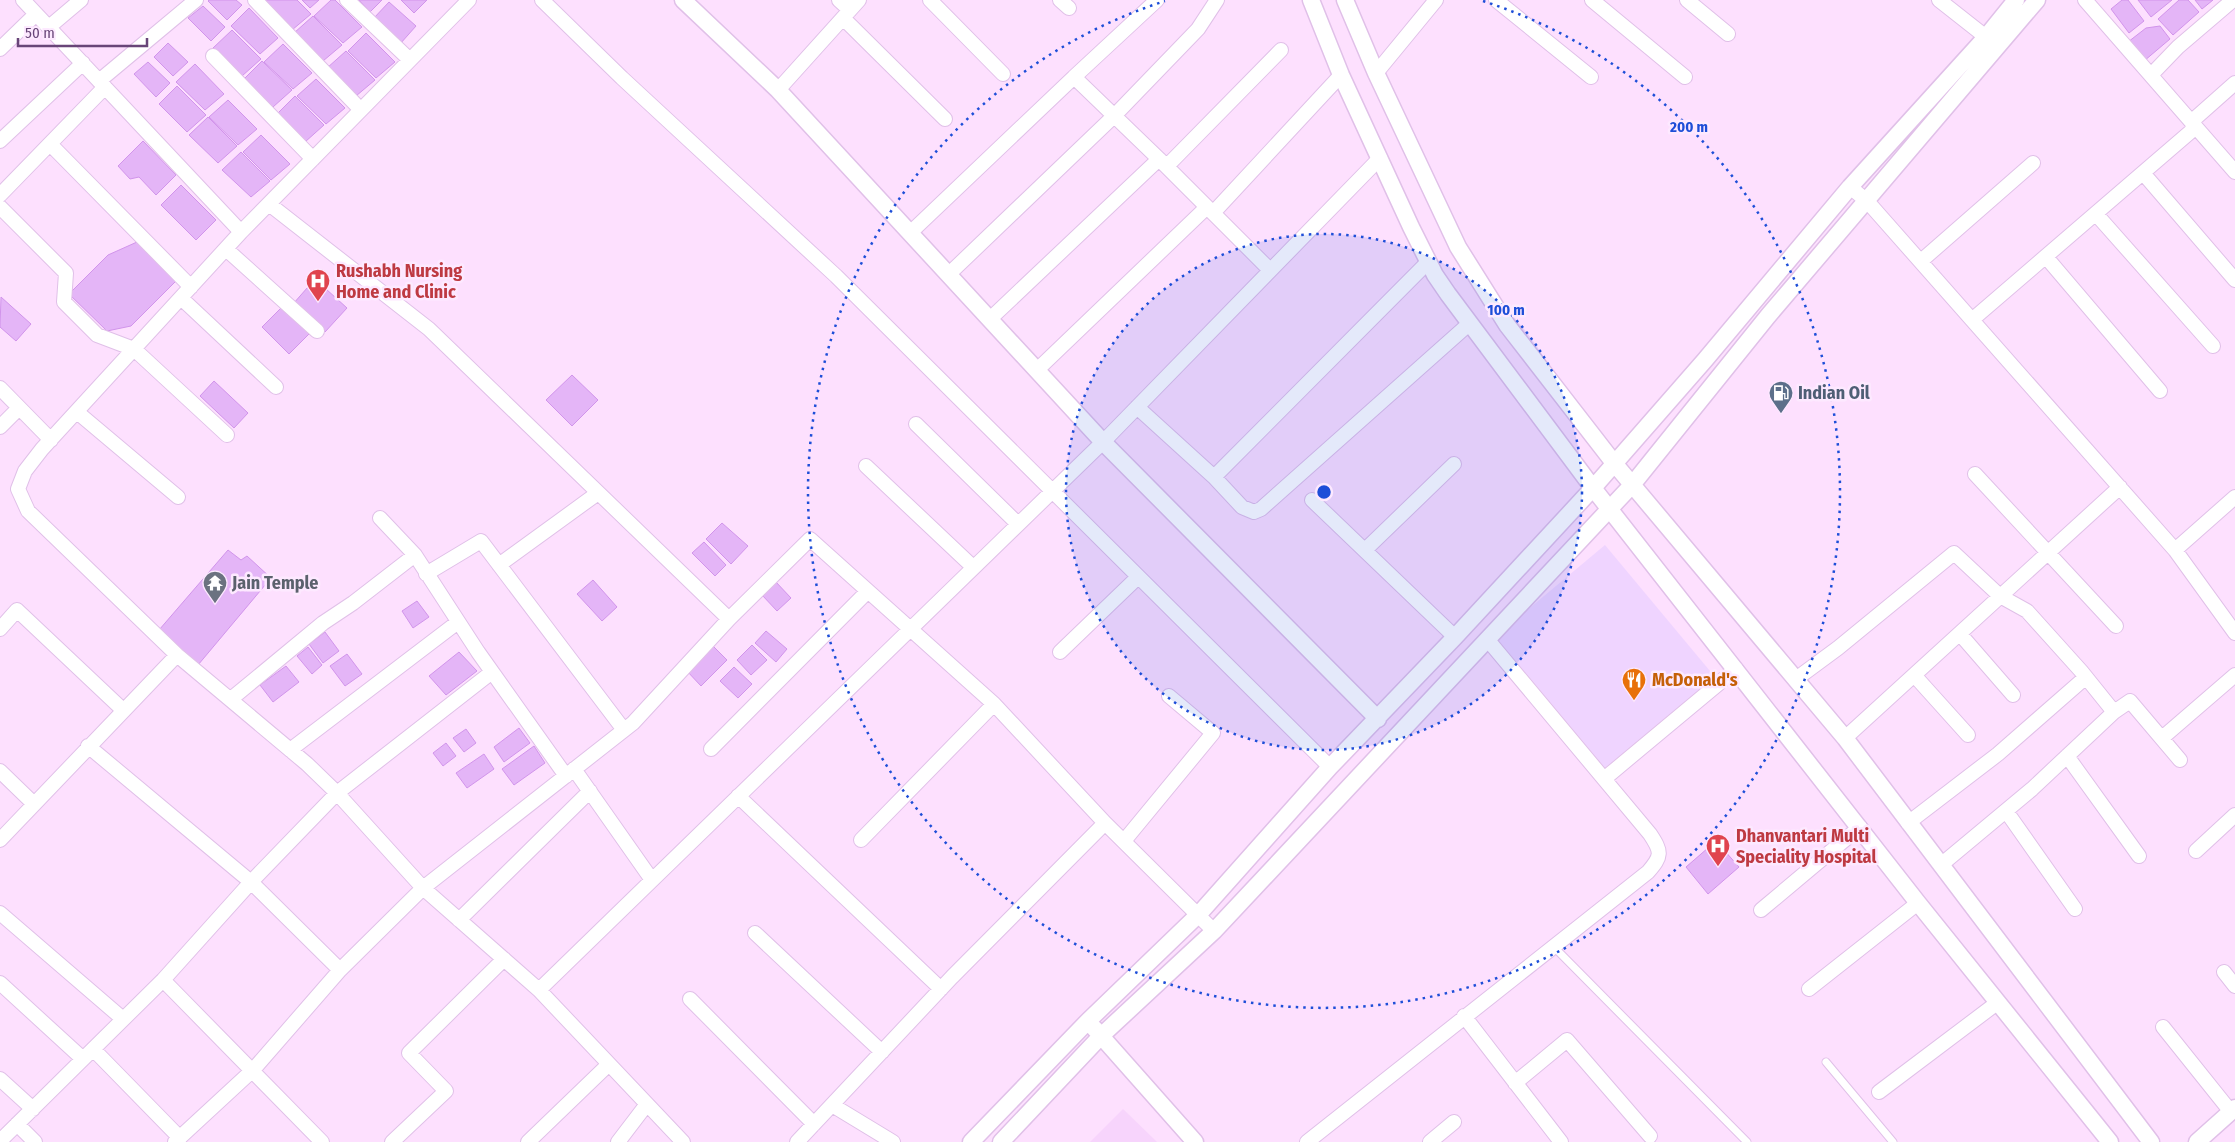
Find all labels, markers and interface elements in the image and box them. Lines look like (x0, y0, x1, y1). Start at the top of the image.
scale bar (18, 15, 146, 47)
text: 50 m (25, 24, 55, 42)
text: 200 m (1669, 118, 1708, 136)
place label: Rushabh Nursing Home and Clinic (336, 260, 462, 303)
hospital icon: Rushabh Nursing Home and Clinic (305, 268, 331, 302)
text: 100 m (1487, 301, 1525, 319)
fuel station icon: Indian Oil (1768, 380, 1794, 414)
place label: Indian Oil (1798, 382, 1870, 404)
centre of rings (1315, 483, 1333, 501)
temple icon: Jain Temple (202, 570, 228, 604)
place label: Jain Temple (231, 572, 318, 594)
restaurant icon: McDonald's (1621, 667, 1647, 701)
place label: McDonald's (1652, 669, 1738, 691)
place label: Dhanvantari Multi Speciality Hospital (1736, 825, 1876, 868)
hospital icon: Dhanvantari Multi Speciality Hospital (1705, 833, 1731, 867)

